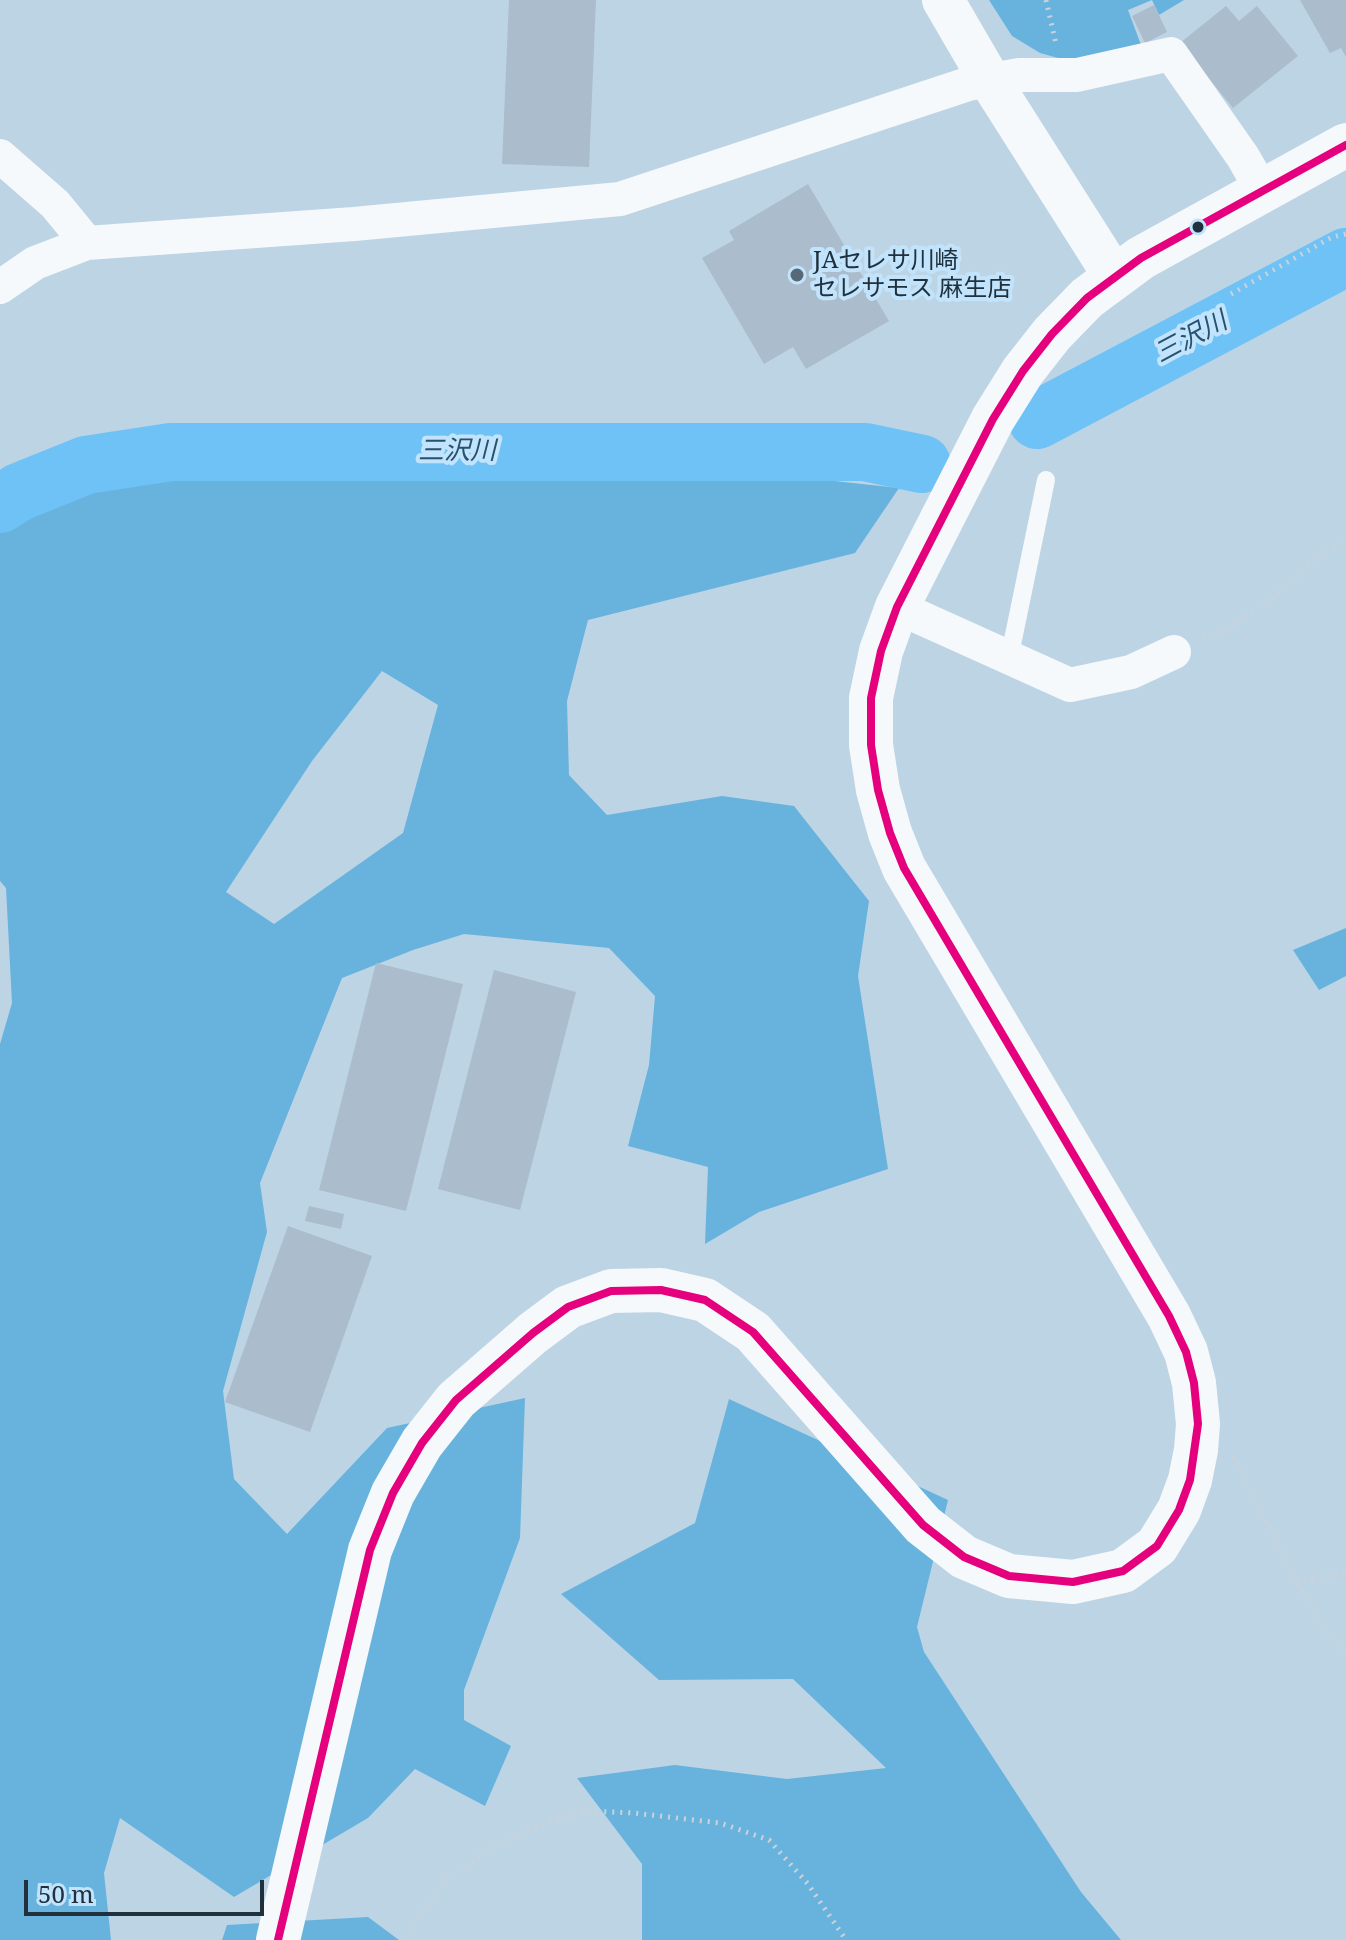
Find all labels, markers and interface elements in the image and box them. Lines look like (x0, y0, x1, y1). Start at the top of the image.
unlabelled marker (1190, 219, 1206, 235)
place label: JAセレサ川崎 セレサモス 麻生店 (813, 247, 1011, 303)
marker: JAセレサ川崎 セレサモス 麻生店 (788, 266, 806, 284)
water label: 三沢川 (1149, 306, 1233, 370)
water label: 三沢川 (418, 436, 496, 468)
scale bar (28, 1864, 268, 1914)
text: 50 m (38, 1877, 94, 1910)

